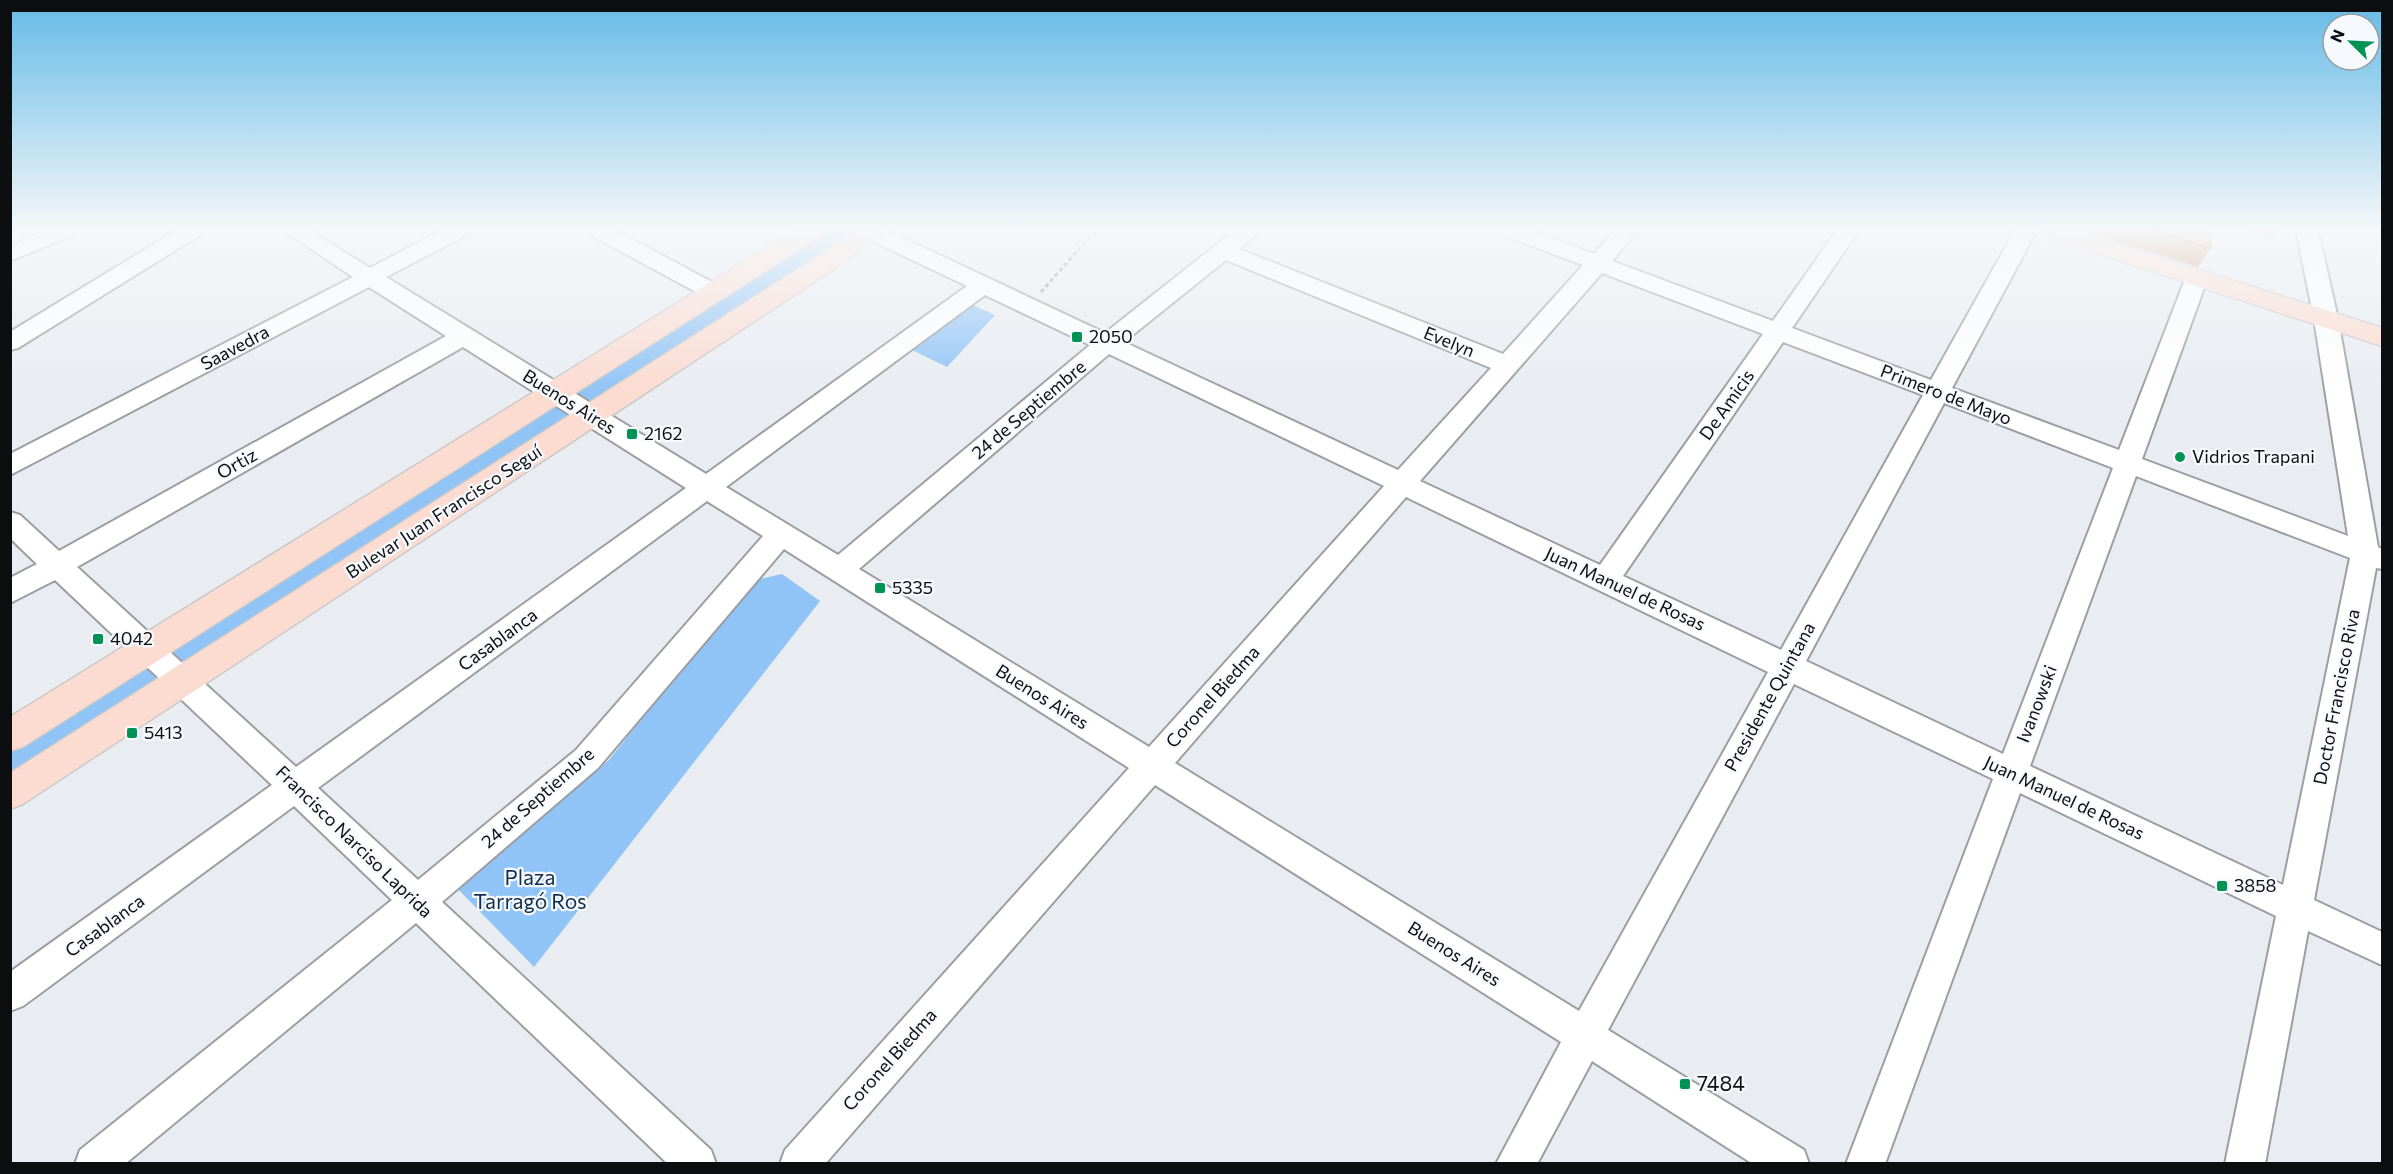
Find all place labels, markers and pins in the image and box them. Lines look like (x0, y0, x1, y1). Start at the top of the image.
place label: 2050 (1089, 325, 1133, 347)
marker: 2050 (1070, 330, 1084, 344)
place label: 2162 (644, 422, 683, 444)
marker: 2162 (625, 427, 639, 441)
place label: Vidrios Trapani (2192, 445, 2315, 467)
marker: Vidrios Trapani (2173, 450, 2187, 464)
place label: 5335 (892, 576, 933, 598)
marker: 5335 (873, 581, 887, 595)
place label: 4042 (110, 627, 153, 649)
marker: 4042 (91, 632, 105, 646)
place label: 5413 (144, 721, 183, 743)
marker: 5413 (125, 726, 139, 740)
place label: 3858 (2234, 874, 2277, 896)
marker: 3858 (2215, 879, 2229, 893)
place label: 7484 (1697, 1070, 1745, 1095)
marker: 7484 (1678, 1077, 1692, 1091)

